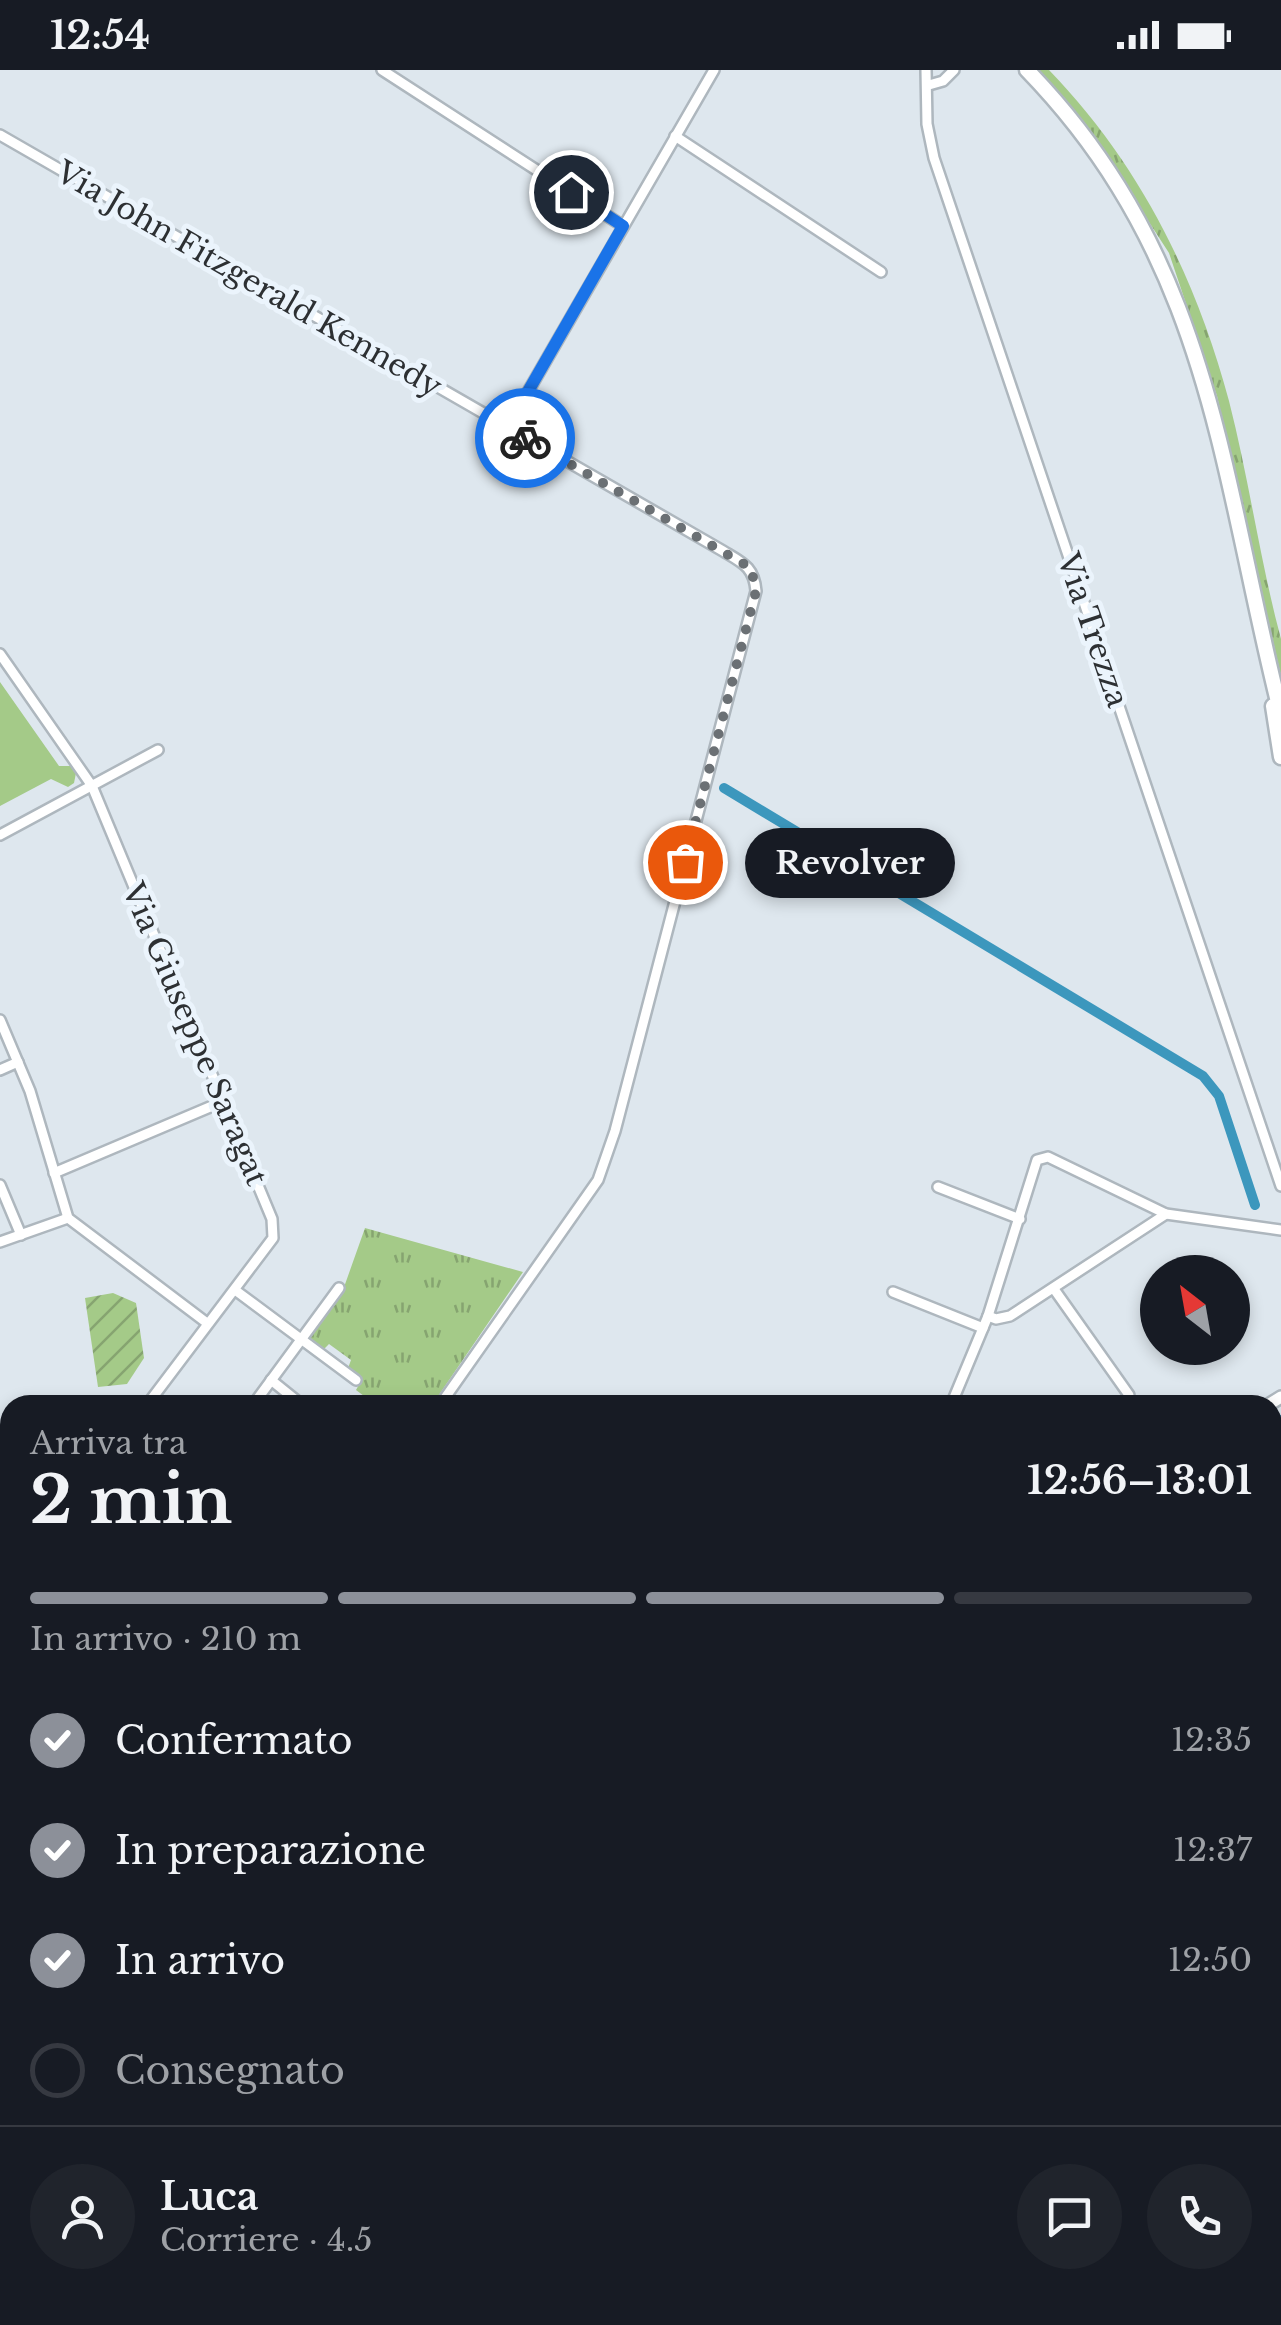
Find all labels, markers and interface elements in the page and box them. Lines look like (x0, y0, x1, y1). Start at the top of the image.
text: 12:54 (50, 12, 150, 59)
pin (529, 150, 614, 235)
street label: Via John Fitzgerald Kennedy (49, 153, 449, 405)
icon: home (544, 165, 599, 220)
courier (475, 388, 575, 488)
icon: bike (498, 411, 553, 466)
street label: Via Trezza (1049, 547, 1137, 712)
pin (643, 820, 728, 905)
callout: Revolver (745, 827, 955, 897)
icon: bag (658, 835, 713, 890)
text: Revolver (775, 843, 925, 883)
street label: Via Giuseppe Saragat (114, 876, 276, 1191)
north arrow (1140, 1255, 1250, 1365)
map controls (1140, 1255, 1250, 1365)
text: Arriva tra (30, 1423, 187, 1463)
text: 12:56–13:01 (1027, 1457, 1252, 1504)
text: 2 min (30, 1460, 232, 1541)
text: In arrivo · 210 m (30, 1619, 301, 1659)
icon: check (30, 1713, 85, 1768)
text: Confermato (115, 1717, 353, 1764)
text: 12:35 (1171, 1720, 1252, 1760)
icon: check (30, 1823, 85, 1878)
text: In preparazione (115, 1827, 426, 1874)
text: 12:37 (1173, 1830, 1252, 1870)
icon: check (30, 1933, 85, 1988)
text: In arrivo (115, 1937, 285, 1984)
text: 12:50 (1168, 1940, 1252, 1980)
text: Consegnato (115, 2047, 345, 2094)
button: person (30, 2164, 135, 2269)
button: chat (1017, 2164, 1122, 2269)
button: phone (1147, 2164, 1252, 2269)
text: Luca (160, 2173, 259, 2220)
text: Corriere · 4.5 (160, 2220, 372, 2260)

